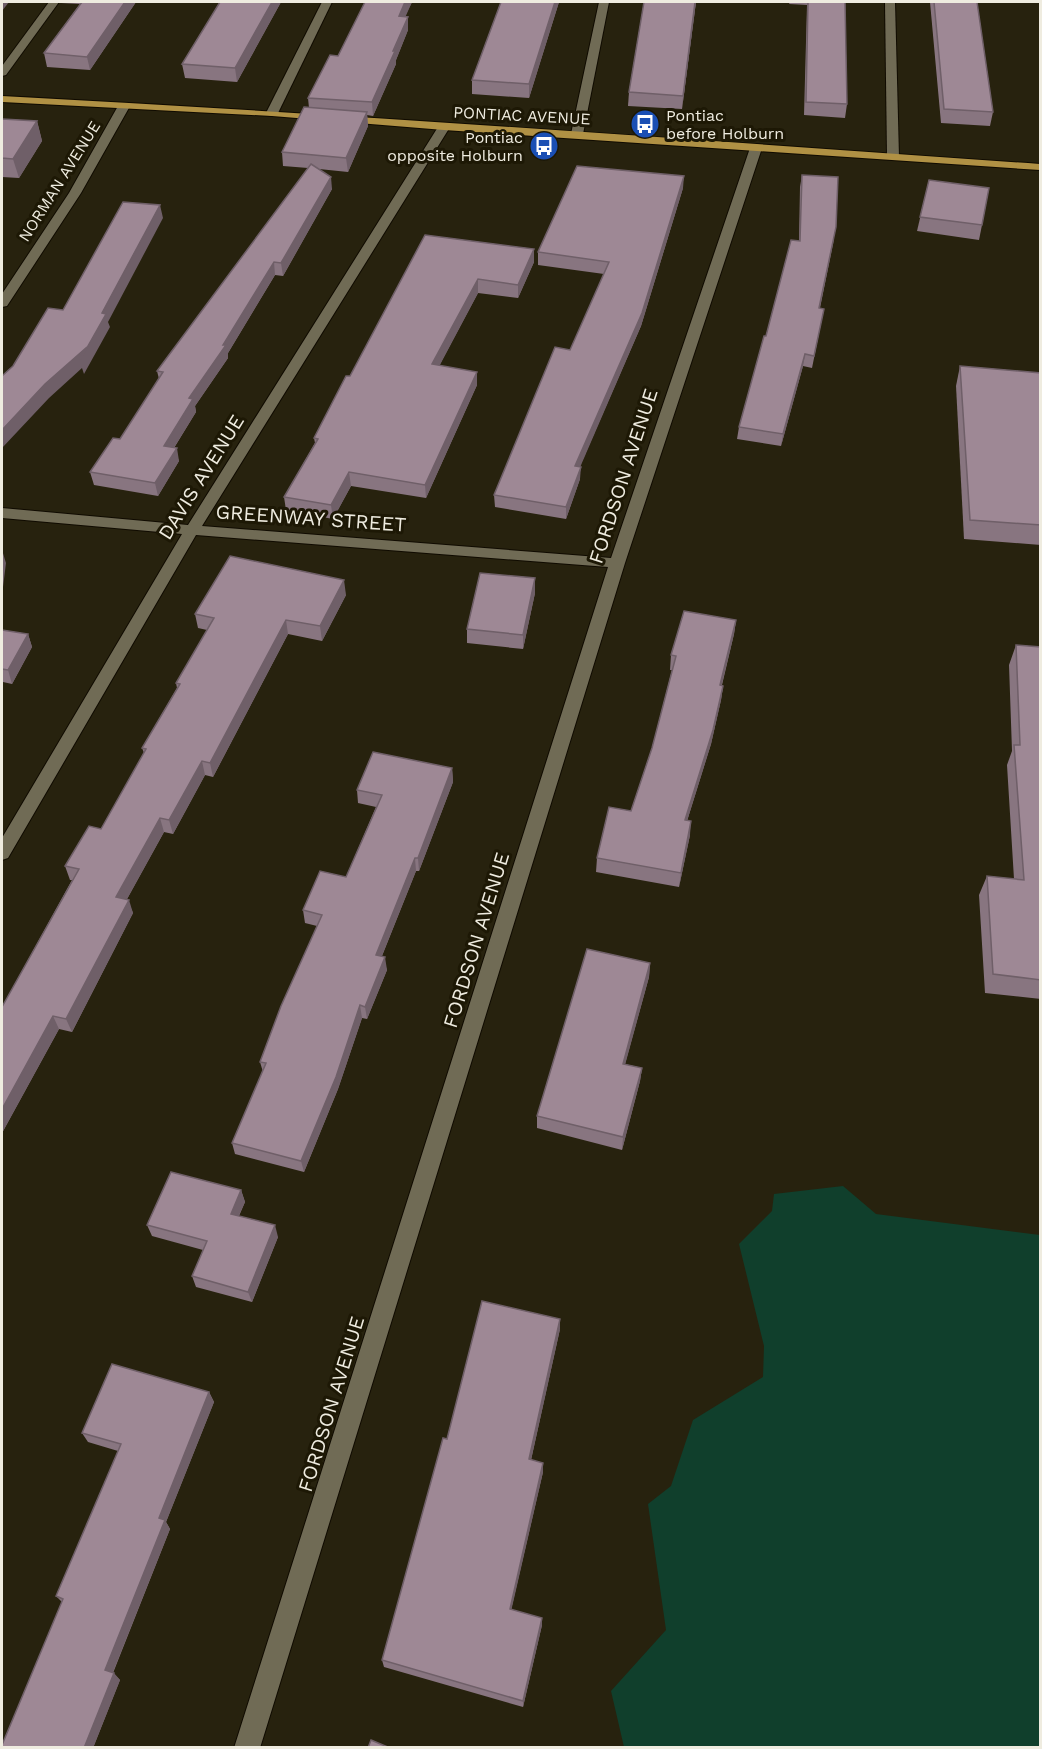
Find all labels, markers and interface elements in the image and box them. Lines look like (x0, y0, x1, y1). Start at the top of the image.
street label: PONTIAC AVENUE (453, 102, 591, 129)
place label: Pontiac before Holburn (666, 106, 784, 143)
bus stop icon: Pontiac before Holburn (629, 108, 661, 140)
street label: NORMAN AVENUE (15, 117, 104, 245)
place label: Pontiac opposite Holburn (387, 128, 523, 165)
bus stop icon: Pontiac opposite Holburn (528, 130, 560, 162)
street label: FORDSON AVENUE (583, 386, 663, 566)
street label: DAVIS AVENUE (153, 410, 249, 544)
street label: GREENWAY STREET (215, 499, 407, 537)
street label: FORDSON AVENUE (438, 849, 514, 1031)
street label: FORDSON AVENUE (293, 1313, 369, 1495)

